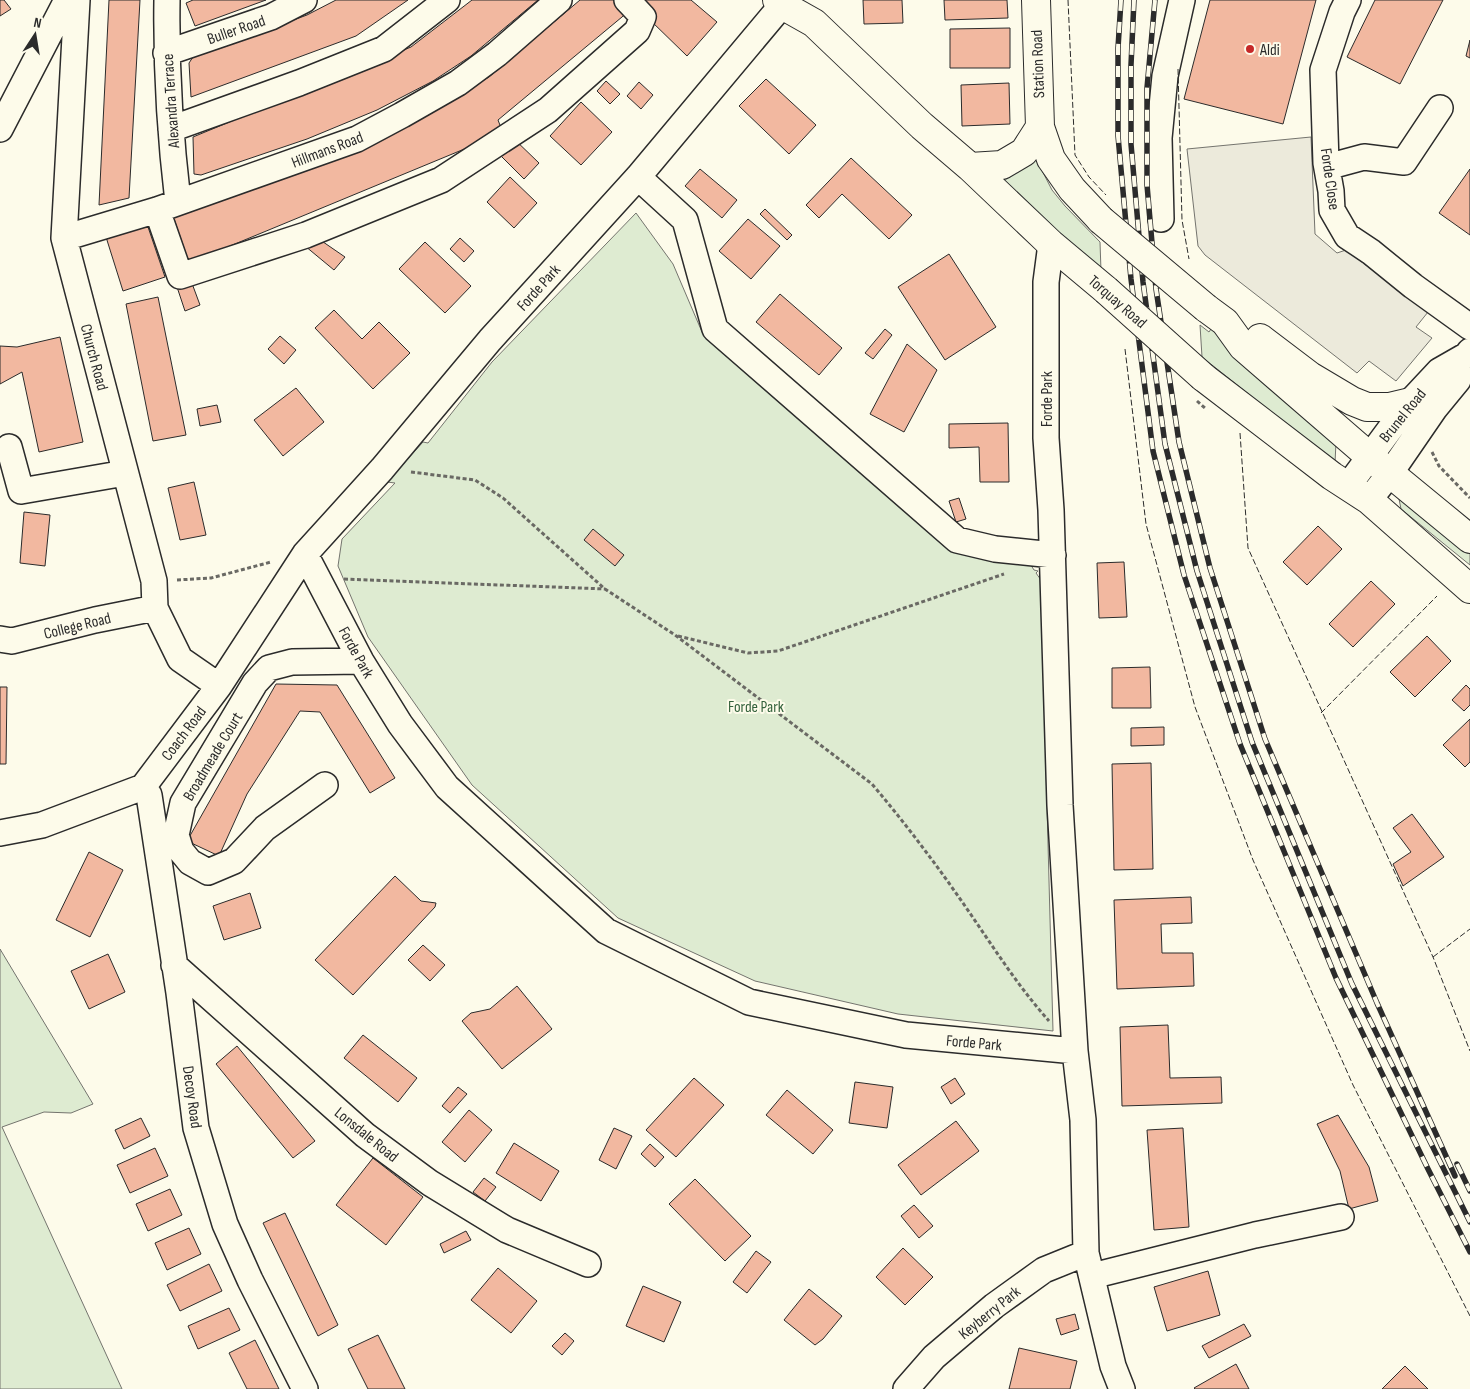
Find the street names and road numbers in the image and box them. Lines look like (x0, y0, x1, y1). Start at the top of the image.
street label: Buller Road (205, 12, 268, 49)
street label: Station Road (1028, 29, 1049, 98)
street label: Alexandra Terrace (159, 53, 184, 150)
street label: Hillmans Road (289, 128, 366, 173)
street label: Forde Close (1316, 147, 1343, 211)
street label: Forde Park (513, 261, 565, 315)
street label: Torquay Road (1084, 272, 1150, 333)
street label: Church Road (76, 322, 112, 393)
street label: Forde Park (1038, 371, 1057, 427)
street label: Brunel Road (1376, 385, 1431, 447)
street label: College Road (42, 609, 113, 644)
street label: Forde Park (334, 624, 378, 682)
street label: Coach Road (158, 703, 211, 765)
street label: Broadmeade Court (179, 709, 247, 805)
street label: Forde Park (945, 1032, 1003, 1055)
street label: Decoy Road (178, 1065, 205, 1129)
street label: Lonsdale Road (330, 1104, 402, 1167)
street label: Keyberry Park (955, 1283, 1025, 1344)

